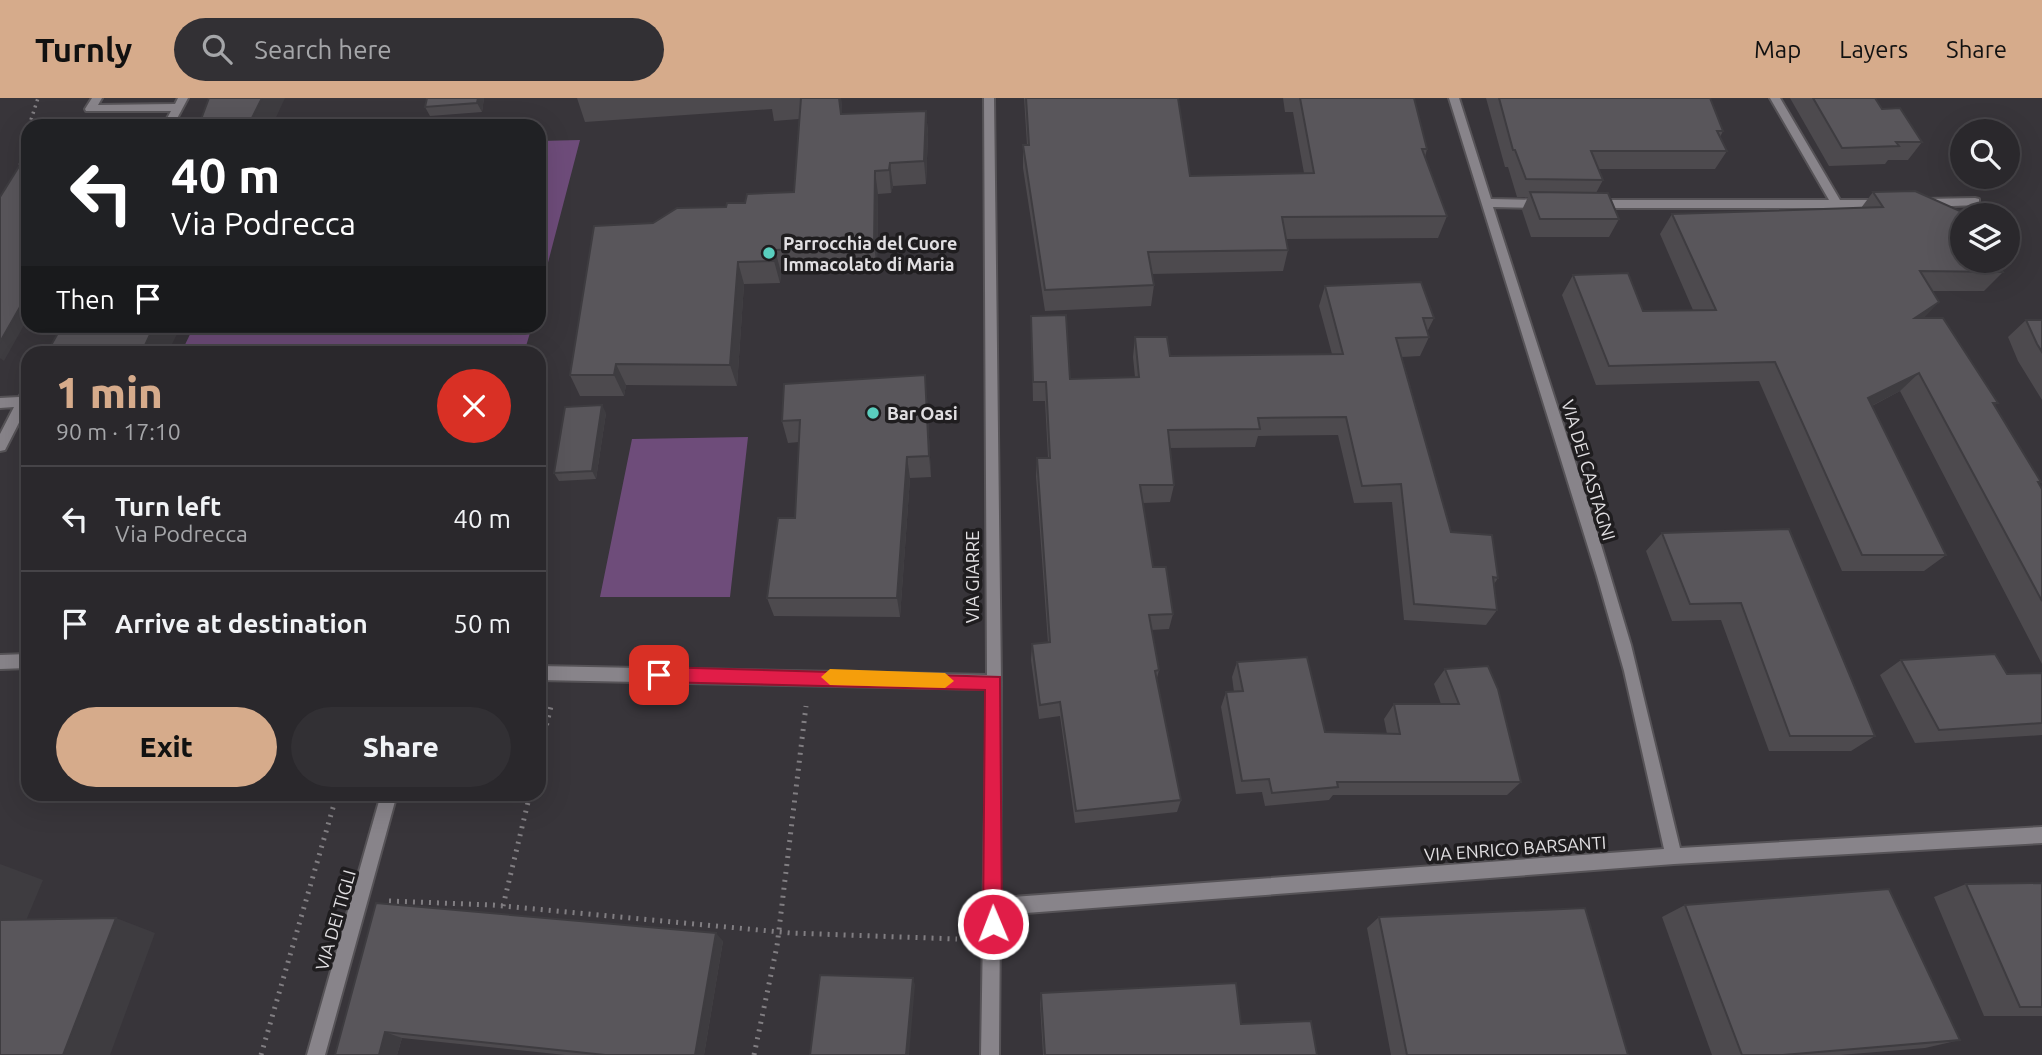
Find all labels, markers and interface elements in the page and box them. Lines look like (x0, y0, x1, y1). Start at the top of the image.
search box (174, 18, 664, 81)
icon: search (198, 30, 236, 68)
text: Turnly (35, 31, 132, 68)
text: Search here (254, 35, 392, 64)
text: Map (1754, 36, 1801, 63)
text: Layers (1839, 36, 1908, 63)
text: Share (1946, 36, 2007, 63)
map controls (1950, 119, 2020, 273)
button: search (1950, 119, 2020, 189)
icon: left (56, 147, 147, 238)
text: 40 m (171, 147, 280, 202)
button: layers (1950, 203, 2020, 273)
text: Via Podrecca (171, 205, 356, 241)
place label: Parrocchia del Cuore Immacolato di Maria (783, 233, 957, 274)
marker: Parrocchia del Cuore Immacolato di Maria (761, 245, 777, 261)
icon: arrive (129, 280, 167, 318)
text: Then (56, 285, 115, 314)
text: 1 min (56, 369, 163, 416)
button: close (437, 369, 511, 443)
street label: VIA DEI CASTAGNI (1558, 397, 1620, 543)
place label: Bar Oasi (887, 403, 958, 423)
marker: Bar Oasi (865, 405, 881, 421)
text: 90 m · 17:10 (56, 419, 181, 444)
text: Turn left (115, 492, 221, 521)
icon: left (56, 500, 94, 538)
text: 40 m (453, 504, 511, 533)
text: Via Podrecca (115, 521, 248, 546)
street label: VIA GIARRE (962, 531, 982, 623)
icon: arrive (56, 605, 94, 643)
text: Arrive at destination (115, 609, 368, 638)
text: 50 m (453, 609, 511, 638)
pin (629, 645, 689, 705)
icon: arrive (640, 656, 678, 694)
button: Exit (56, 707, 277, 787)
button: Share (291, 707, 511, 787)
street label: VIA ENRICO BARSANTI (1423, 832, 1607, 864)
street label: VIA DEI TIGLI (311, 867, 359, 973)
position arrow (956, 887, 1030, 961)

